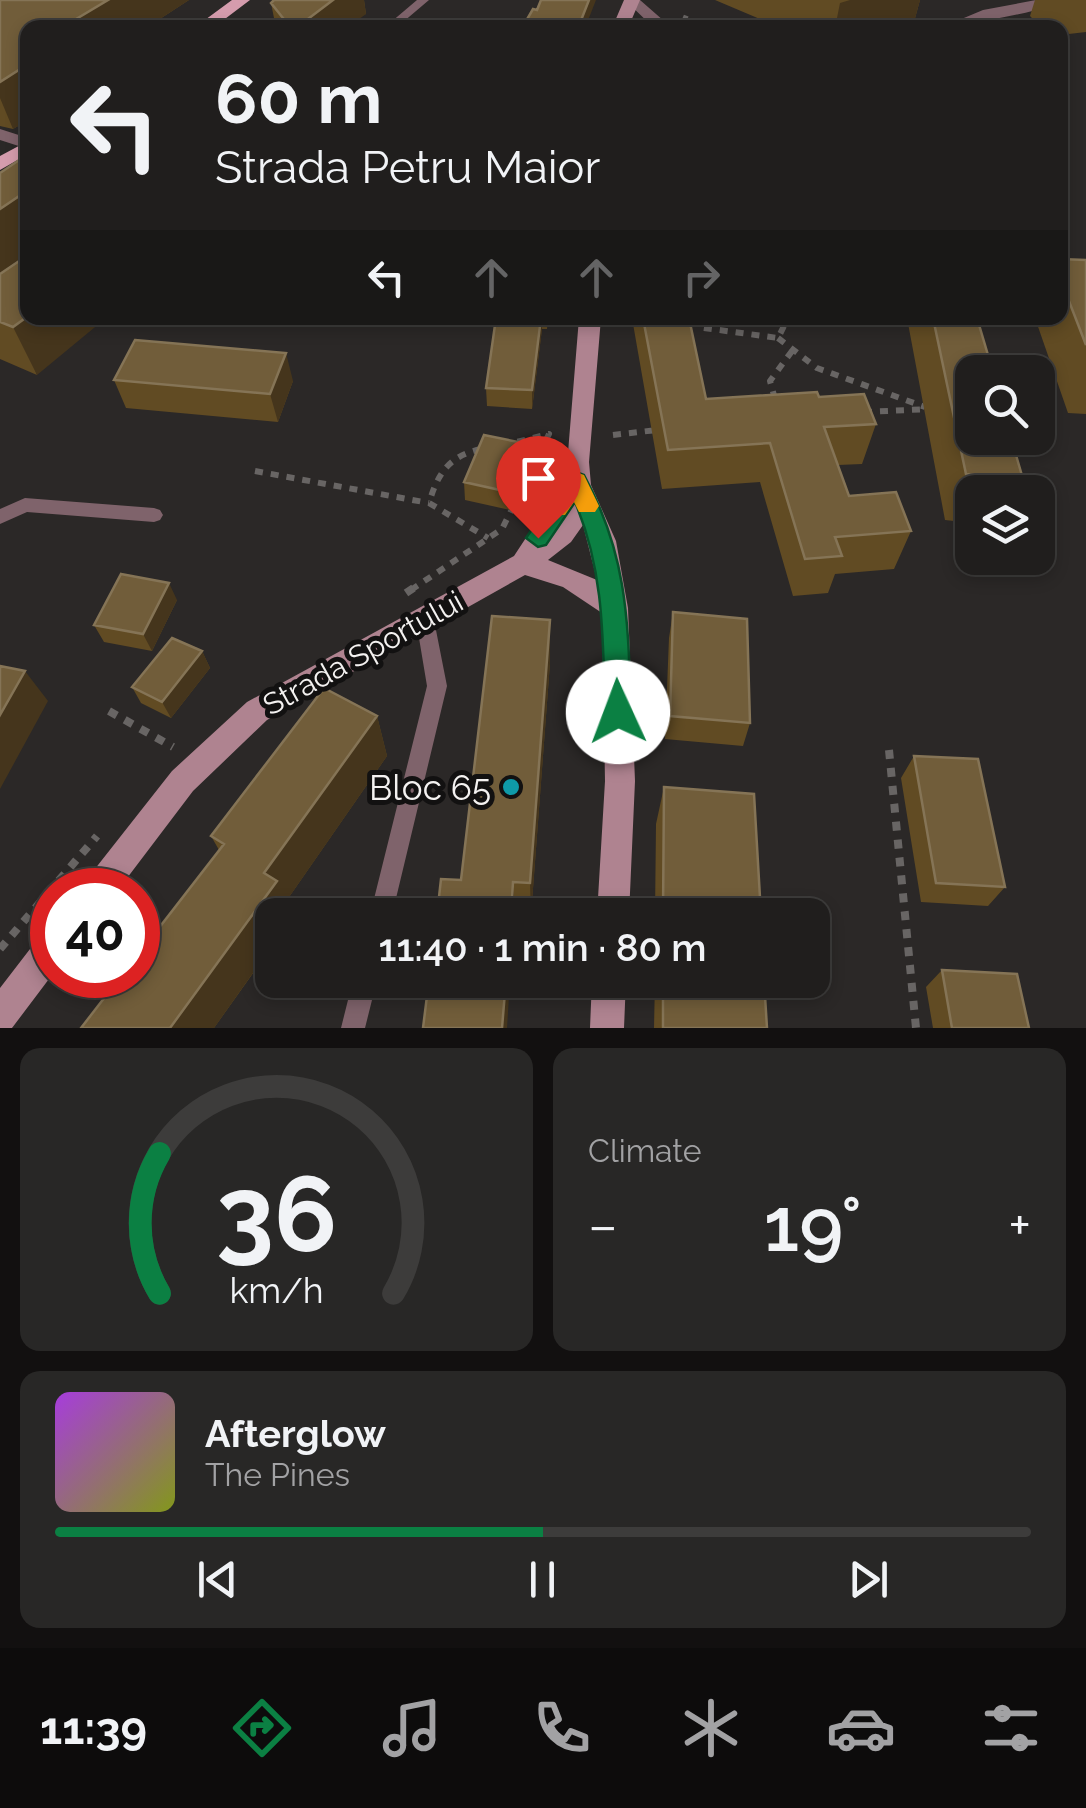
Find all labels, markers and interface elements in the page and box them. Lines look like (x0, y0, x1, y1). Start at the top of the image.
text: 60 m (215, 57, 382, 139)
icon: left (50, 60, 180, 190)
text: Strada Petru Maior (215, 141, 600, 194)
icon: left (359, 250, 414, 305)
icon: ahead (464, 250, 519, 305)
icon: ahead (569, 250, 624, 305)
icon: right (674, 250, 729, 305)
map controls (955, 355, 1055, 575)
button: search (955, 355, 1055, 455)
pin (496, 436, 581, 539)
icon: arrive (511, 451, 566, 506)
button: layers (955, 475, 1055, 575)
street label: Strada Sportului (257, 584, 469, 722)
position arrow (566, 660, 670, 764)
place label: Bloc 65 (369, 767, 491, 808)
marker: Bloc 65 (500, 776, 522, 798)
speed limit sign: 40 (30, 868, 160, 998)
text: 11:40 · 1 min · 80 m (379, 925, 706, 970)
text: Climate (588, 1132, 702, 1169)
text: 36 (216, 1153, 337, 1275)
text: 19° (764, 1180, 862, 1269)
text: − (588, 1193, 618, 1258)
text: + (1008, 1193, 1031, 1258)
text: km/h (229, 1269, 324, 1311)
text: Afterglow (205, 1411, 386, 1456)
text: The Pines (205, 1456, 350, 1493)
icon: previous (190, 1552, 245, 1607)
icon: pause (515, 1552, 570, 1607)
icon: next (841, 1552, 896, 1607)
icon: directions (227, 1693, 297, 1763)
icon: music (377, 1693, 447, 1763)
icon: phone (527, 1693, 597, 1763)
icon: climate (676, 1693, 746, 1763)
icon: car (826, 1693, 896, 1763)
icon: filters (976, 1693, 1046, 1763)
text: 11:39 (40, 1702, 147, 1755)

